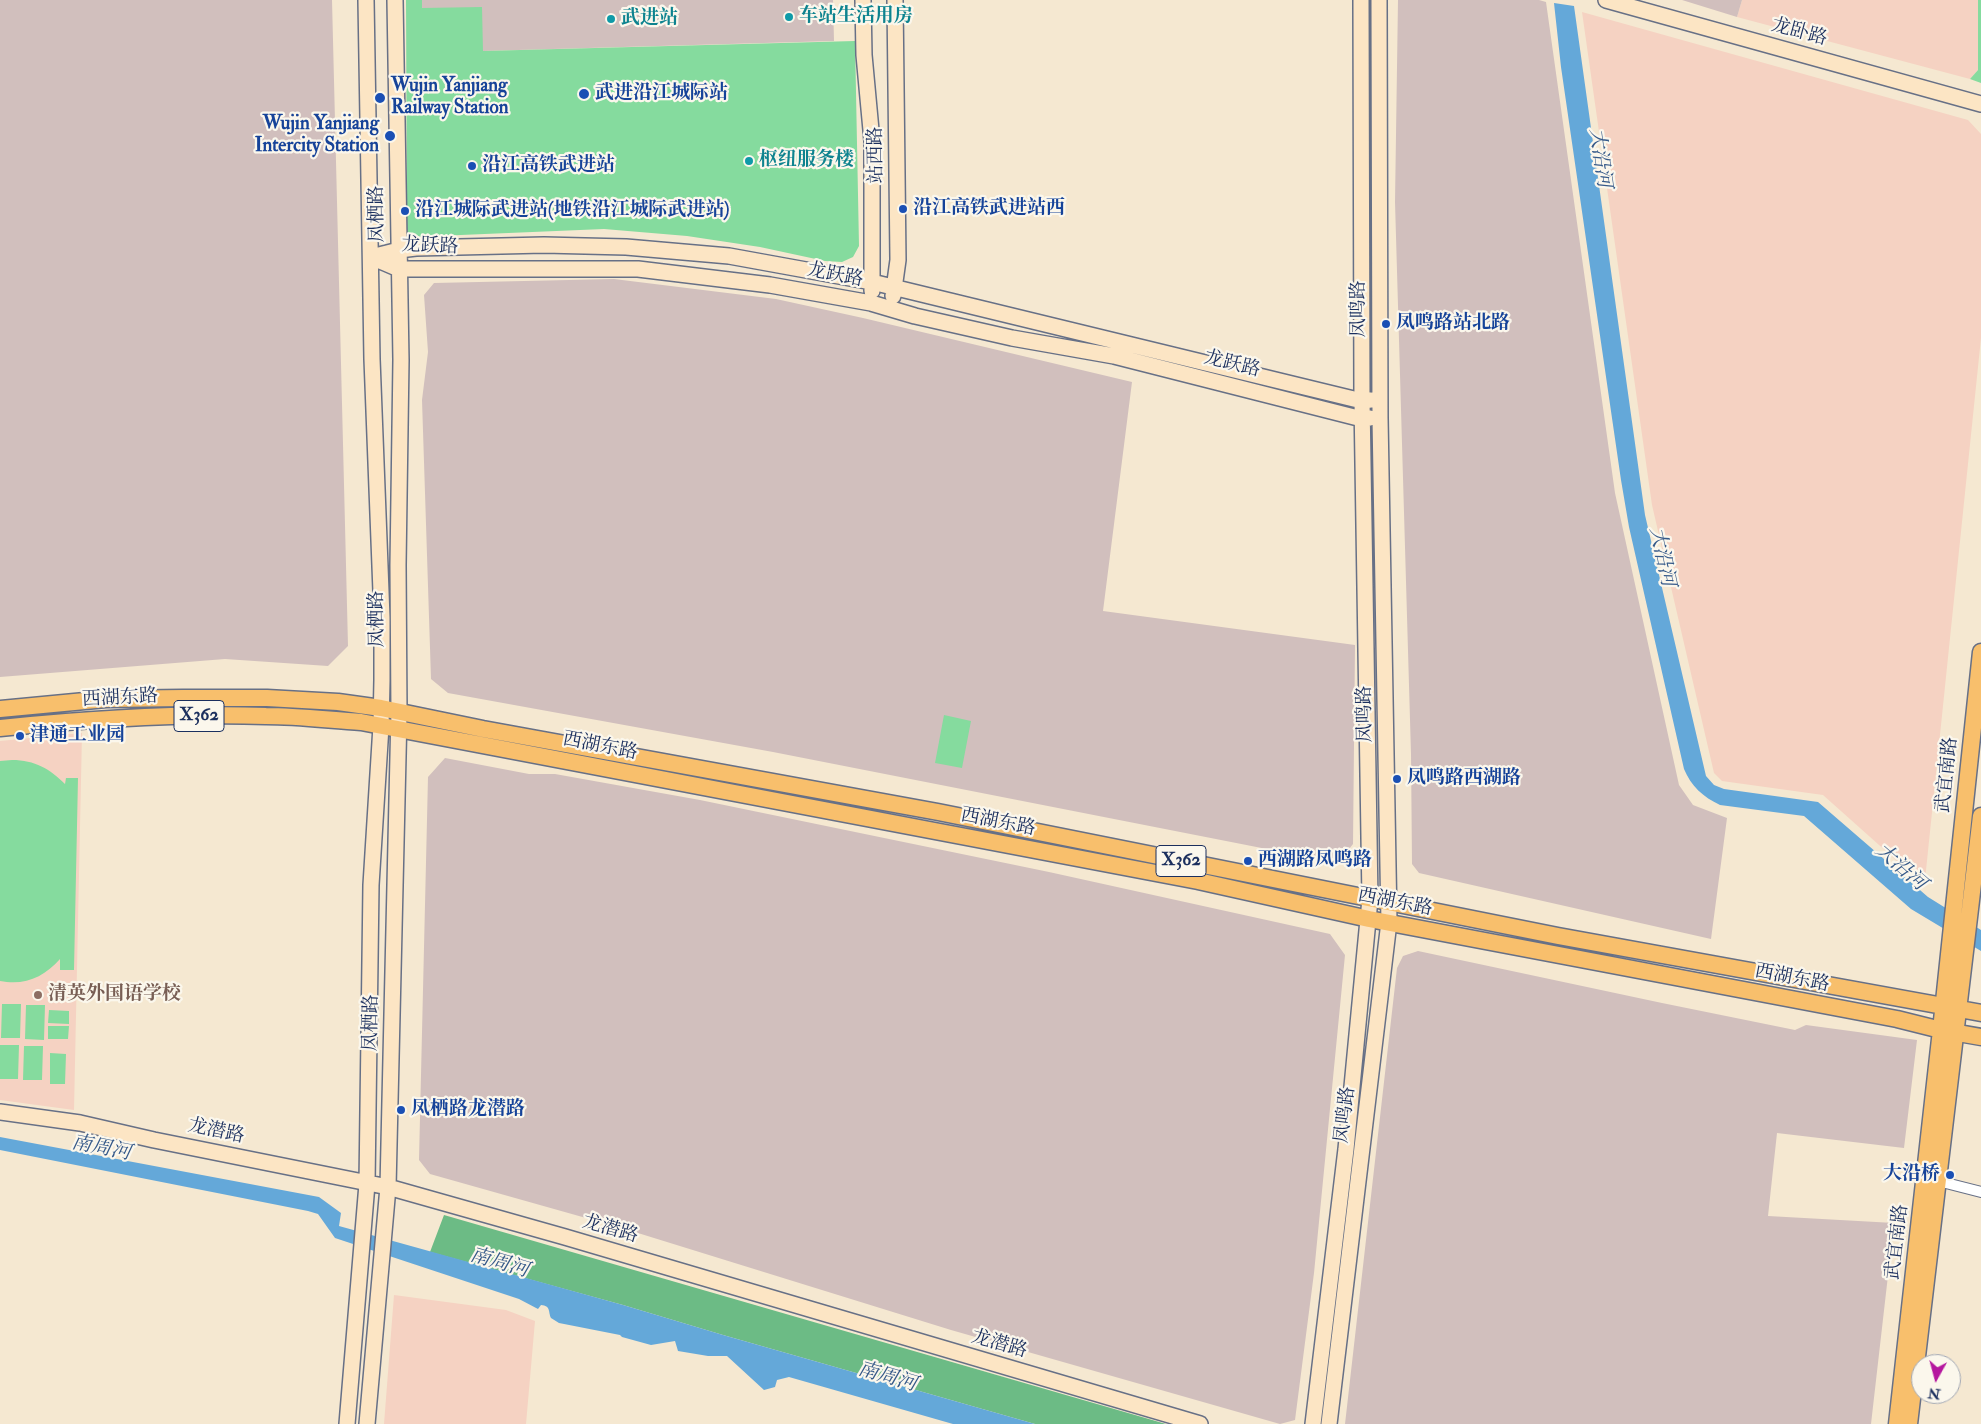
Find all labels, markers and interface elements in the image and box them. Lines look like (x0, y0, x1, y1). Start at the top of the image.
place label: 车站生活用房 (799, 6, 913, 28)
place label: 武进站 (621, 8, 678, 30)
marker: 车站生活用房 (783, 11, 795, 23)
marker: 武进站 (605, 13, 617, 25)
street label: 龙卧路 (1769, 15, 1829, 51)
place label: Wujin Yanjiang Railway Station (391, 76, 508, 120)
place label: 武进沿江城际站 (595, 83, 728, 105)
marker: 武进沿江城际站 (577, 87, 591, 101)
marker: Wujin Yanjiang Railway Station (373, 91, 387, 105)
place label: Wujin Yanjiang Intercity Station (255, 114, 379, 158)
street label: 站西路 (865, 126, 889, 184)
water label: 大沿河 (1583, 127, 1615, 189)
marker: Wujin Yanjiang Intercity Station (383, 129, 397, 143)
place label: 枢纽服务楼 (759, 150, 854, 172)
place label: 沿江高铁武进站 (482, 155, 615, 177)
marker: 枢纽服务楼 (743, 155, 755, 167)
marker: 沿江高铁武进站 (466, 160, 478, 172)
street label: 凤栖路 (366, 185, 390, 243)
place label: 沿江高铁武进站西 (913, 198, 1065, 220)
place label: 沿江城际武进站(地铁沿江城际武进站) (415, 200, 729, 222)
marker: 沿江高铁武进站西 (897, 203, 909, 215)
marker: 沿江城际武进站(地铁沿江城际武进站) (399, 205, 411, 217)
street label: 龙跃路 (401, 235, 459, 259)
street label: 龙跃路 (805, 259, 865, 293)
street label: 凤鸣路 (1349, 281, 1371, 337)
place label: 凤鸣路站北路 (1396, 313, 1510, 335)
marker: 凤鸣路站北路 (1380, 318, 1392, 330)
street label: 龙跃路 (1202, 347, 1262, 383)
water label: 大沿河 (1643, 525, 1679, 589)
street label: 凤栖路 (366, 590, 390, 648)
street label: 凤鸣路 (1354, 685, 1378, 743)
street label: 西湖东路 (81, 686, 159, 712)
road number: X362 (174, 700, 224, 731)
place label: 津通工业园 (30, 725, 125, 747)
street label: 西湖东路 (561, 729, 639, 765)
marker: 津通工业园 (14, 730, 26, 742)
street label: 武宜南路 (1933, 736, 1963, 814)
place label: 凤鸣路西湖路 (1407, 768, 1521, 790)
marker: 凤鸣路西湖路 (1391, 773, 1403, 785)
street label: 西湖东路 (959, 805, 1037, 841)
water label: 大沿河 (1869, 839, 1931, 897)
road number: X362 (1156, 846, 1206, 876)
place label: 西湖路凤鸣路 (1258, 850, 1372, 872)
marker: 西湖路凤鸣路 (1242, 855, 1254, 867)
street label: 西湖东路 (1356, 885, 1434, 921)
street label: 西湖东路 (1753, 961, 1831, 997)
place label: 清英外国语学校 (48, 984, 181, 1006)
marker: 清英外国语学校 (32, 989, 44, 1001)
street label: 凤栖路 (360, 994, 384, 1052)
street label: 凤鸣路 (1331, 1085, 1361, 1145)
place label: 凤栖路龙潜路 (411, 1099, 525, 1121)
marker: 凤栖路龙潜路 (395, 1104, 407, 1116)
street label: 龙潜路 (186, 1115, 246, 1149)
water label: 南周河 (69, 1131, 133, 1167)
place label: 大沿桥 (1883, 1164, 1940, 1186)
marker: 大沿桥 (1944, 1169, 1956, 1181)
street label: 武宜南路 (1882, 1203, 1914, 1281)
street label: 龙潜路 (579, 1211, 641, 1249)
water label: 南周河 (467, 1244, 531, 1284)
street label: 龙潜路 (968, 1326, 1030, 1364)
north arrow (1911, 1354, 1961, 1404)
water label: 南周河 (855, 1358, 919, 1398)
text: N (1927, 1384, 1942, 1403)

